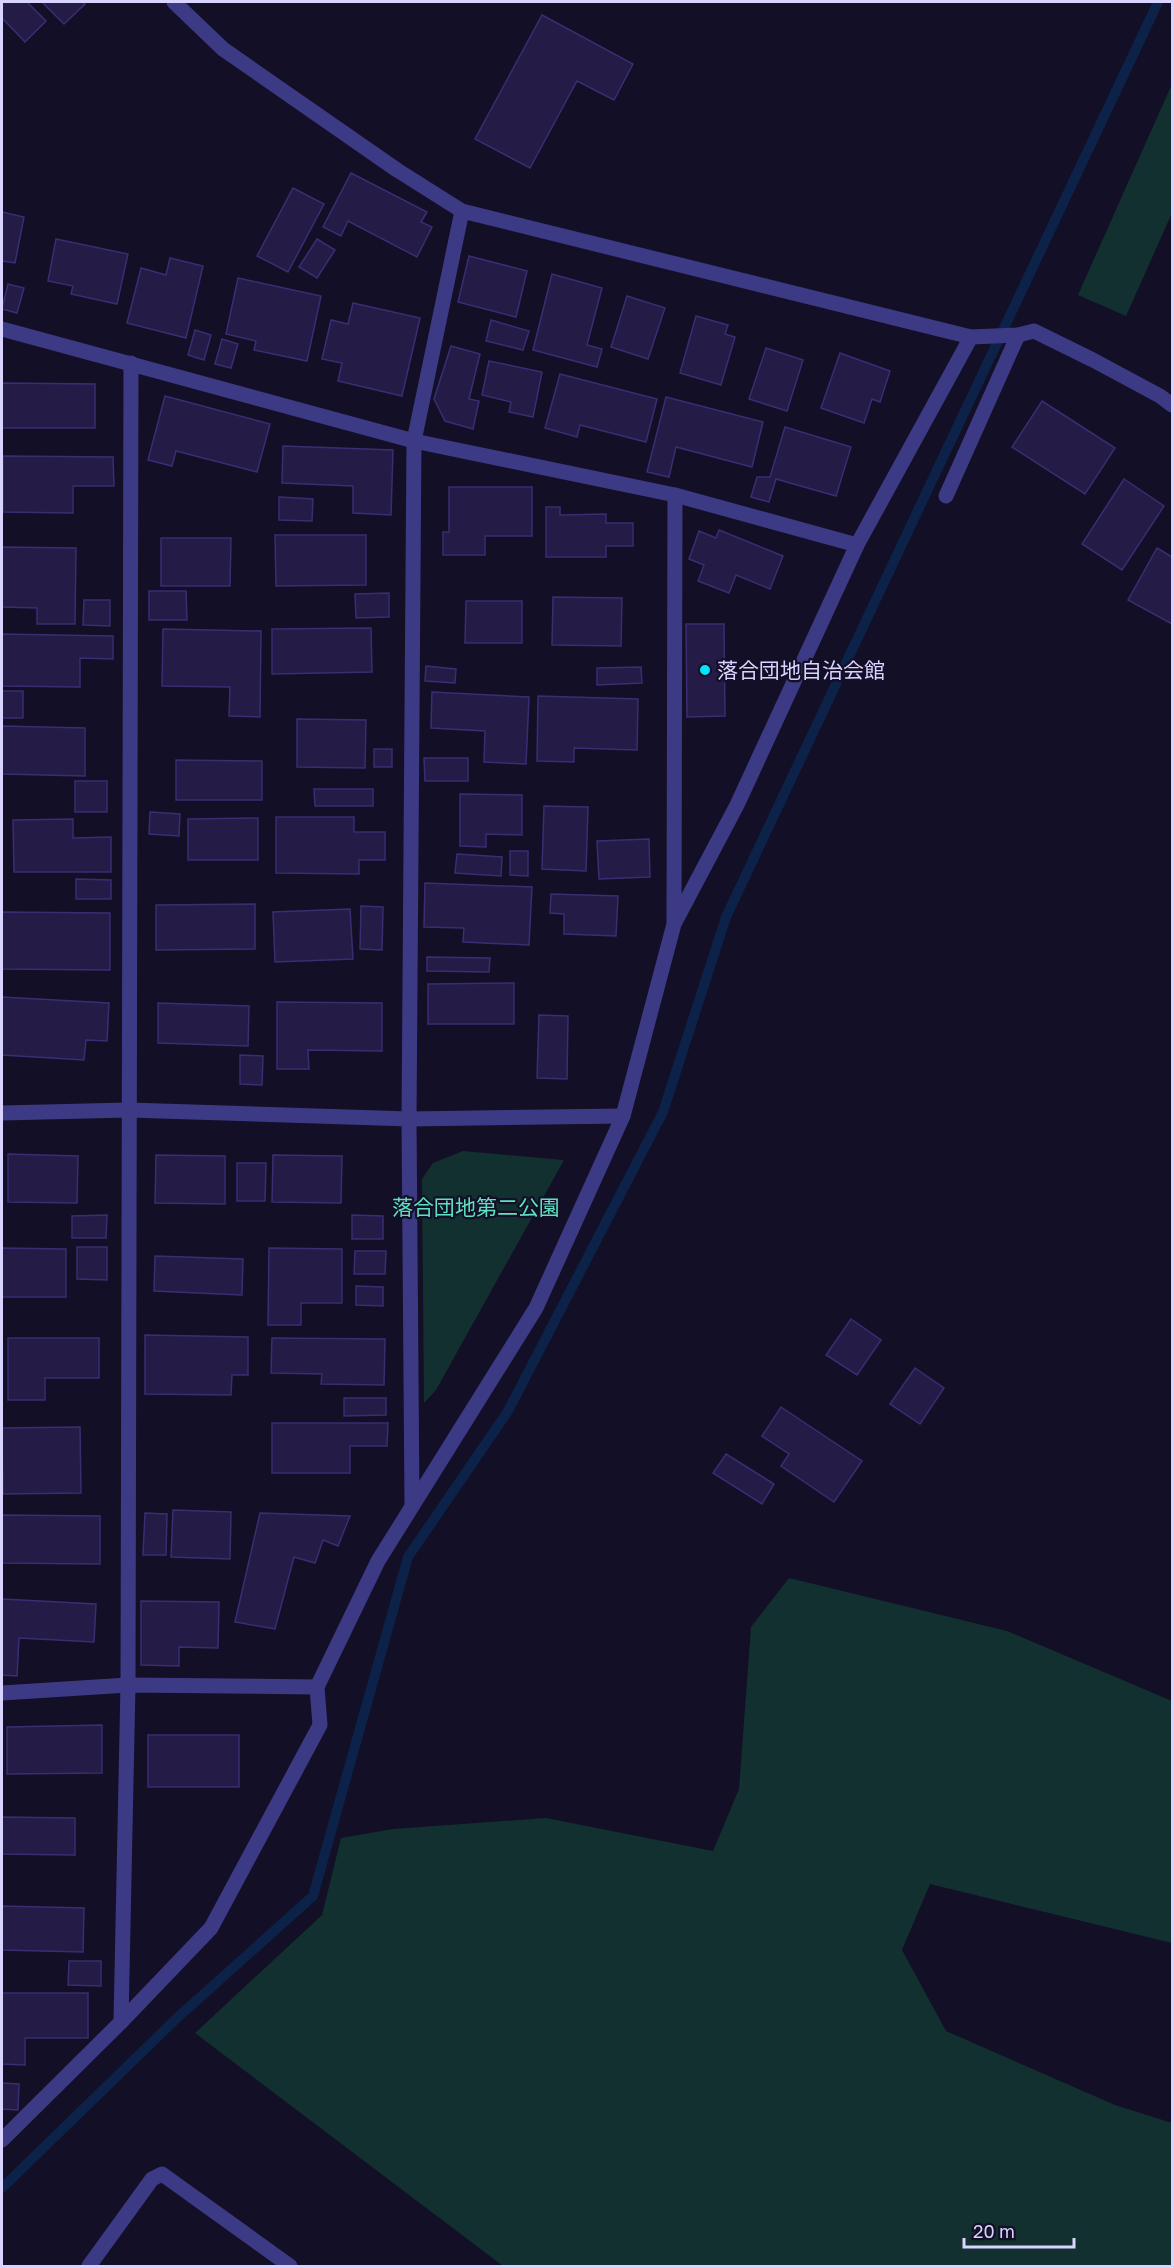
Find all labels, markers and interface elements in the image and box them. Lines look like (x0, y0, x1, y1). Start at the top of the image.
place label: 落合団地自治会館 (717, 657, 885, 683)
marker: 落合団地自治会館 (698, 663, 712, 677)
park label: 落合団地第二公園 (392, 1194, 560, 1220)
scale bar (964, 2211, 1074, 2249)
text: 20 m (973, 2220, 1015, 2242)

